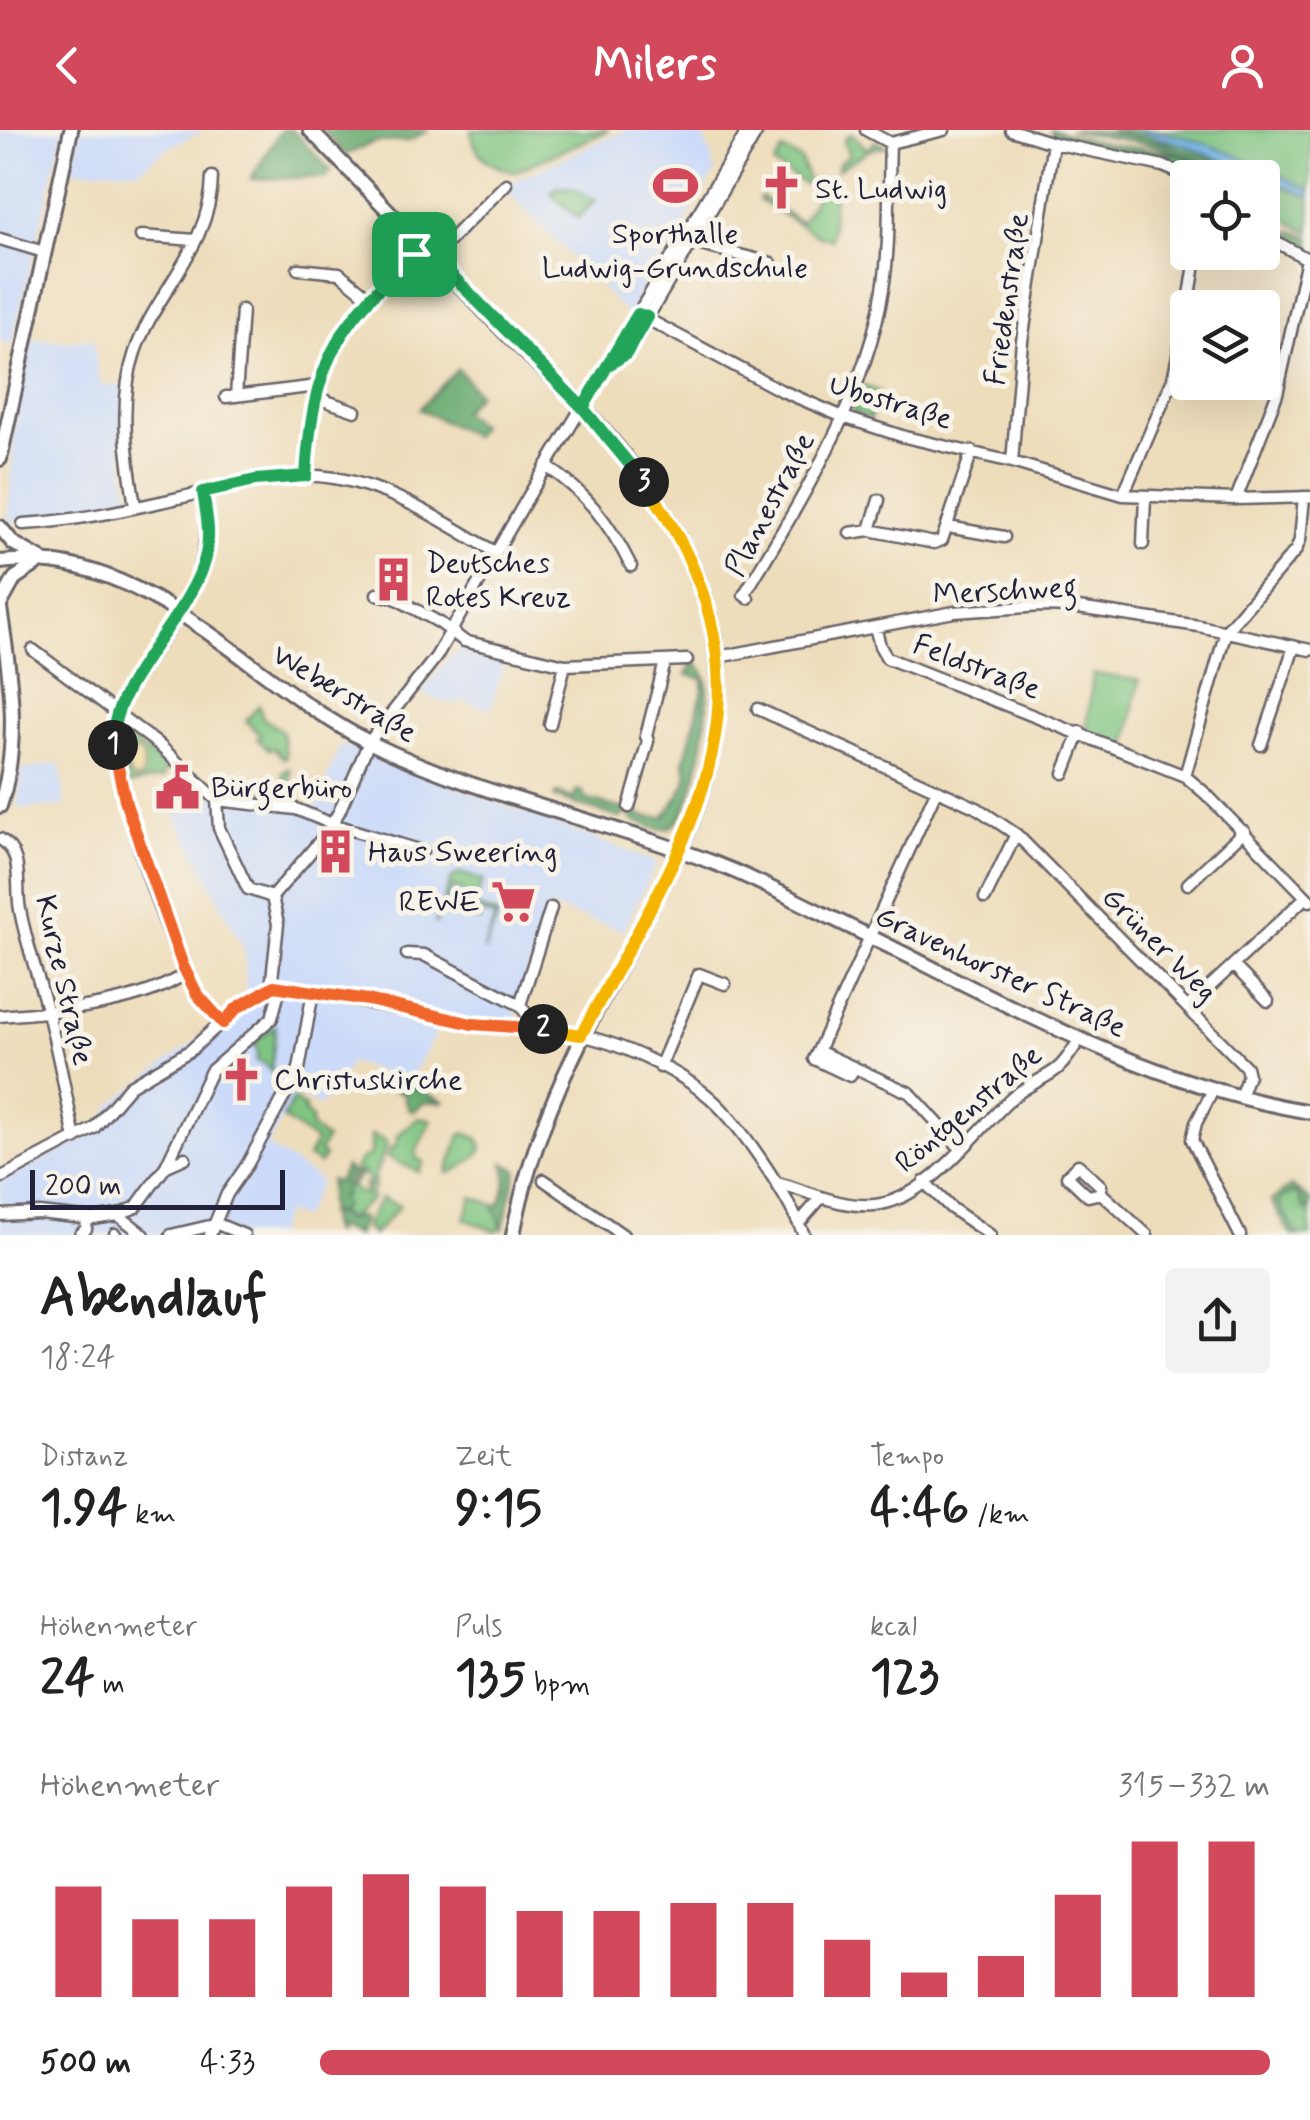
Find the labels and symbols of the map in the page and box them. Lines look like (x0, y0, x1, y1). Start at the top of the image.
sports icon: Sporthalle Ludwig-Grundschule (651, 162, 699, 210)
church icon: St. Ludwig (758, 164, 806, 212)
place label: St. Ludwig (815, 170, 947, 209)
street label: Friedenstraße (976, 211, 1039, 388)
pin (372, 212, 457, 297)
place label: Sporthalle Ludwig-Grundschule (542, 215, 808, 288)
street label: Ubostraße (824, 365, 957, 440)
street label: Planestraße (716, 426, 825, 584)
pin: 3 (619, 457, 669, 507)
place label: Deutsches Rotes Kreuz (426, 544, 571, 617)
building icon: Deutsches Rotes Kreuz (369, 555, 417, 603)
street label: Merschweg (932, 568, 1078, 618)
street label: Feldstraße (907, 625, 1046, 710)
street label: Weberstraße (265, 636, 424, 753)
pin: 1 (88, 720, 138, 770)
public building icon: Bürgerbüro (154, 763, 202, 811)
place label: Bürgerbüro (211, 769, 352, 811)
building icon: Haus Sweering (311, 827, 359, 875)
place label: Haus Sweering (368, 833, 557, 872)
supermarket icon: REWE (489, 877, 537, 925)
street label: Grüner Weg (1093, 879, 1225, 1011)
place label: REWE (399, 883, 480, 922)
street label: Kurze Straße (25, 892, 102, 1069)
street label: Gravenhorster Straße (869, 897, 1132, 1048)
pin: 2 (518, 1004, 568, 1054)
street label: Röntgenstraße (887, 1036, 1052, 1184)
church icon: Christuskirche (217, 1055, 265, 1103)
place label: Christuskirche (274, 1061, 463, 1100)
scale bar (30, 1165, 285, 1210)

